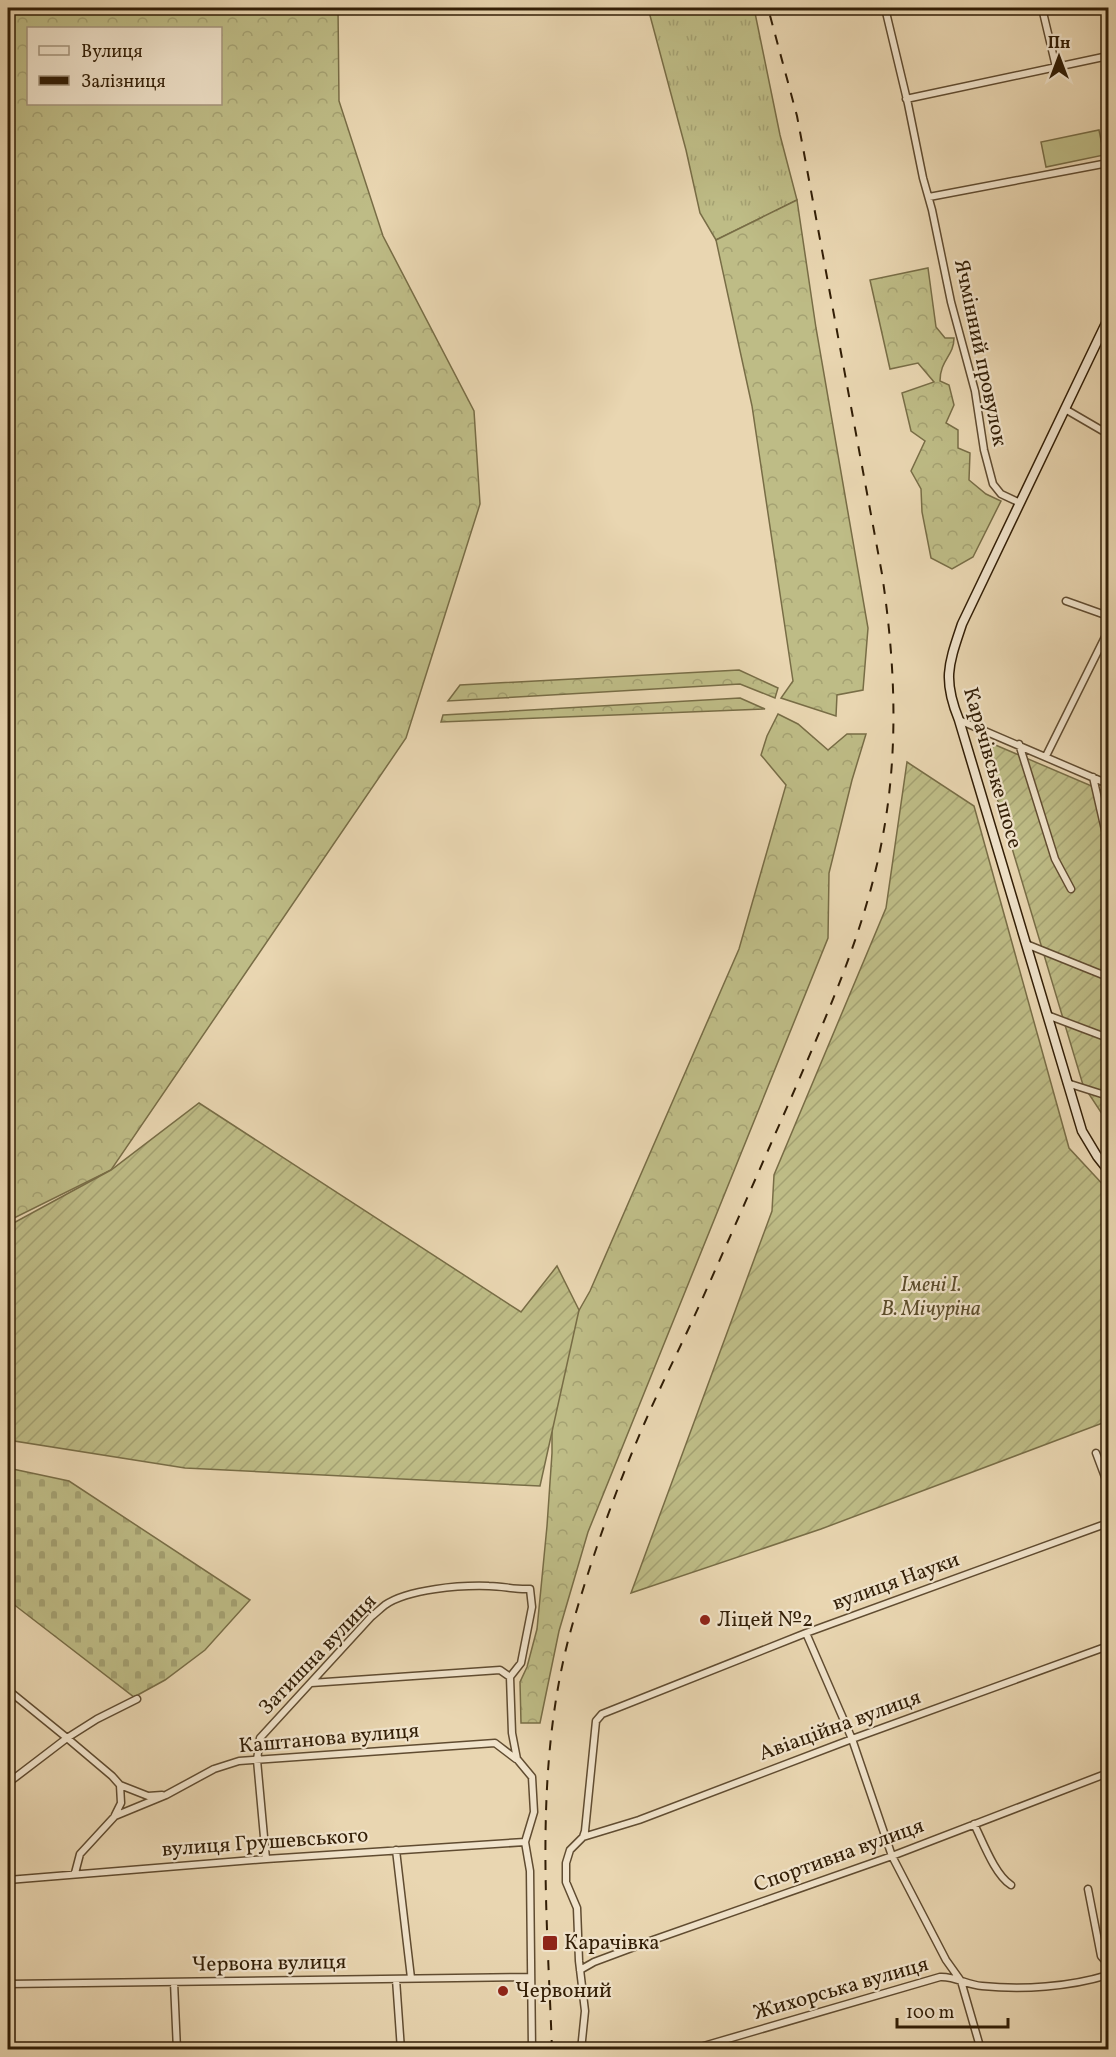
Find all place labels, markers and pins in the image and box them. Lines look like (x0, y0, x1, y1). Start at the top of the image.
place label: Ліцей №2 (717, 1606, 813, 1635)
marker: Ліцей №2 (698, 1613, 712, 1627)
place label: Карачівка (564, 1929, 660, 1958)
marker: Карачівка (541, 1934, 559, 1952)
place label: Червоний (515, 1977, 612, 2006)
marker: Червоний (496, 1984, 510, 1998)

